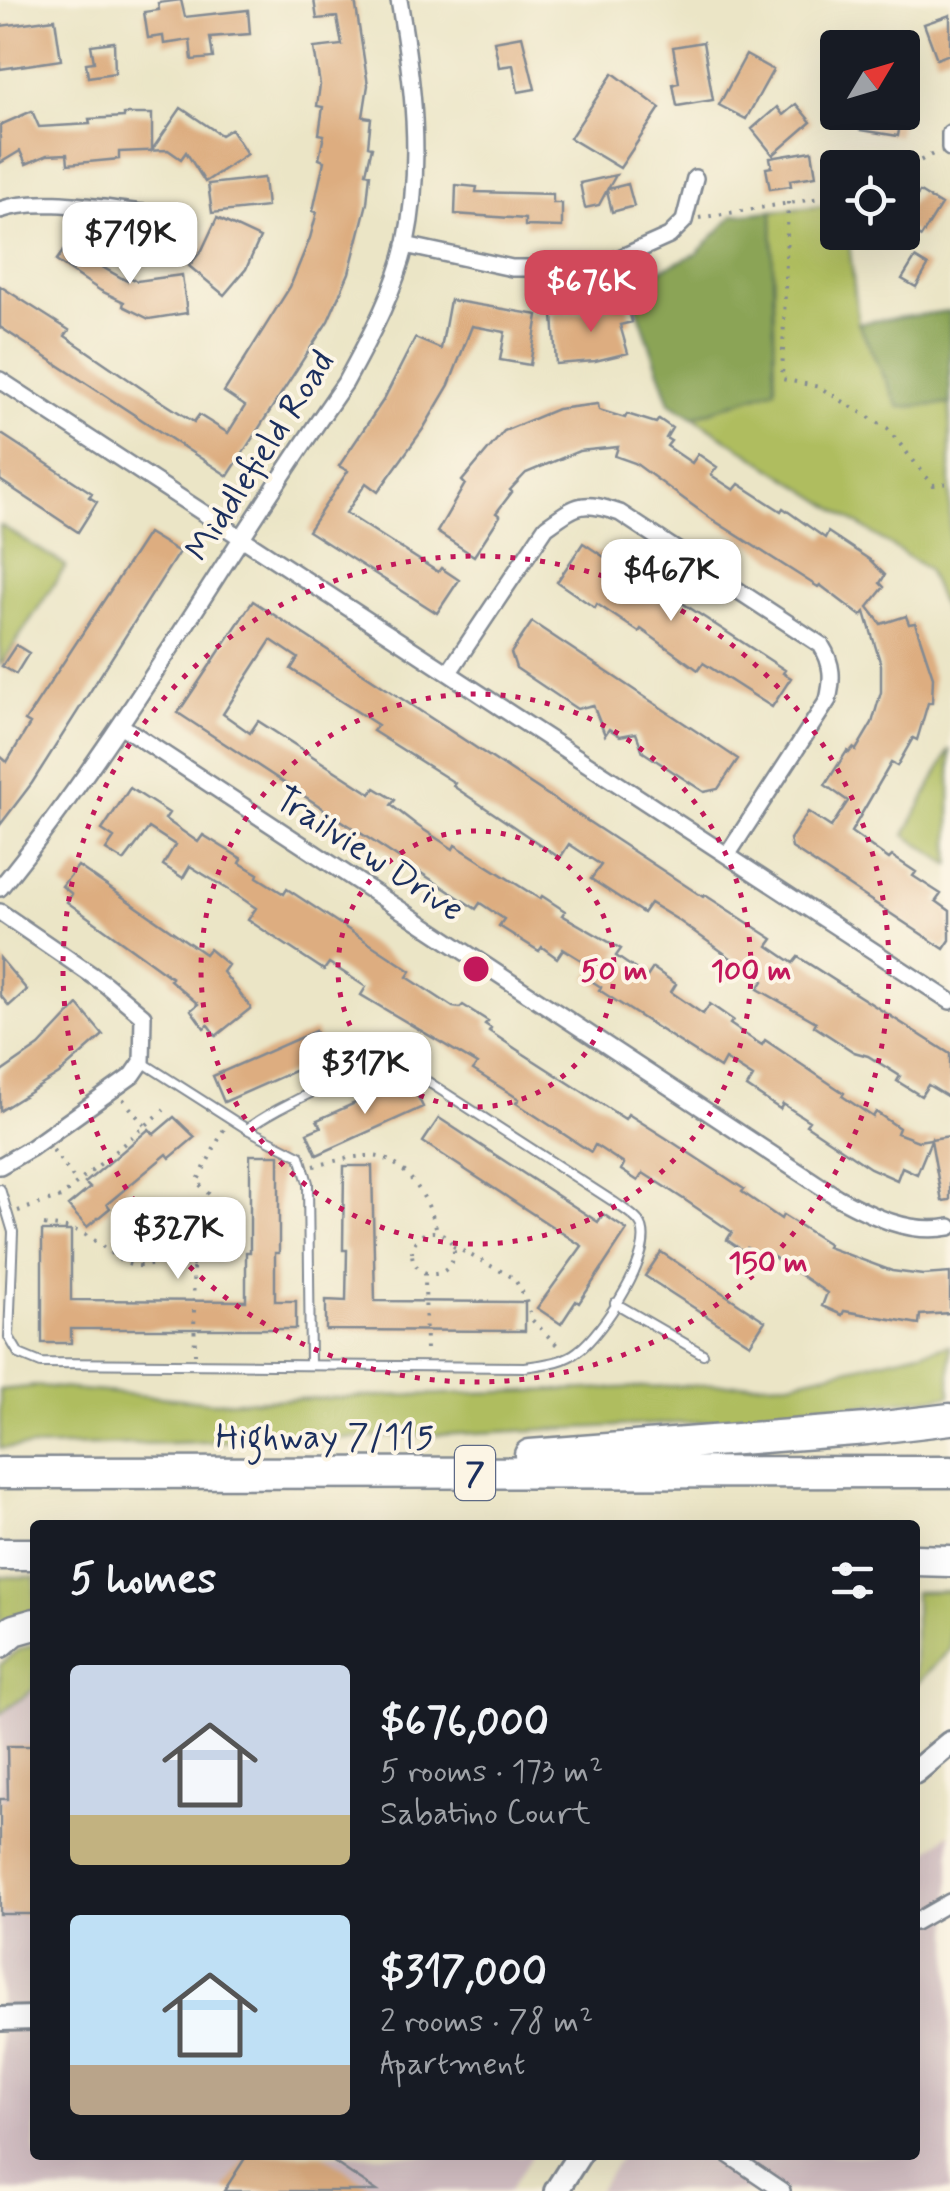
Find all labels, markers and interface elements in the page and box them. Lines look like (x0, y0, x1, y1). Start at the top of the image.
north arrow (820, 30, 920, 130)
map controls (820, 30, 920, 250)
button: locate (820, 150, 920, 250)
pin: $719K (60, 202, 200, 287)
text: $719K (84, 213, 176, 255)
pin: $676K (521, 250, 661, 335)
text: $676K (547, 261, 635, 303)
street label: Middlefield Road (175, 342, 346, 570)
pin: $467K (601, 539, 741, 624)
text: $467K (623, 550, 719, 592)
street label: Trailview Drive (265, 776, 472, 933)
centre of rings (458, 951, 494, 987)
text: 50 m (580, 952, 648, 991)
text: 100 m (711, 952, 791, 991)
pin: $317K (295, 1032, 435, 1117)
text: $317K (321, 1043, 409, 1085)
pin: $327K (108, 1197, 248, 1282)
text: $327K (133, 1208, 223, 1250)
text: 150 m (728, 1244, 808, 1283)
street label: Highway 7/115 (216, 1415, 434, 1465)
road number: 7 (455, 1446, 495, 1500)
text: 5 homes (70, 1553, 216, 1608)
icon: filters (825, 1553, 880, 1608)
text: $676,000 (380, 1696, 549, 1751)
icon: home (150, 1705, 270, 1825)
text: 5 rooms · 173 m² (380, 1751, 603, 1793)
text: Sabatino Court (380, 1793, 591, 1835)
text: $317,000 (380, 1946, 547, 2001)
icon: home (150, 1955, 270, 2075)
text: 2 rooms · 78 m² (380, 2001, 593, 2043)
text: Apartment (380, 2043, 525, 2085)

